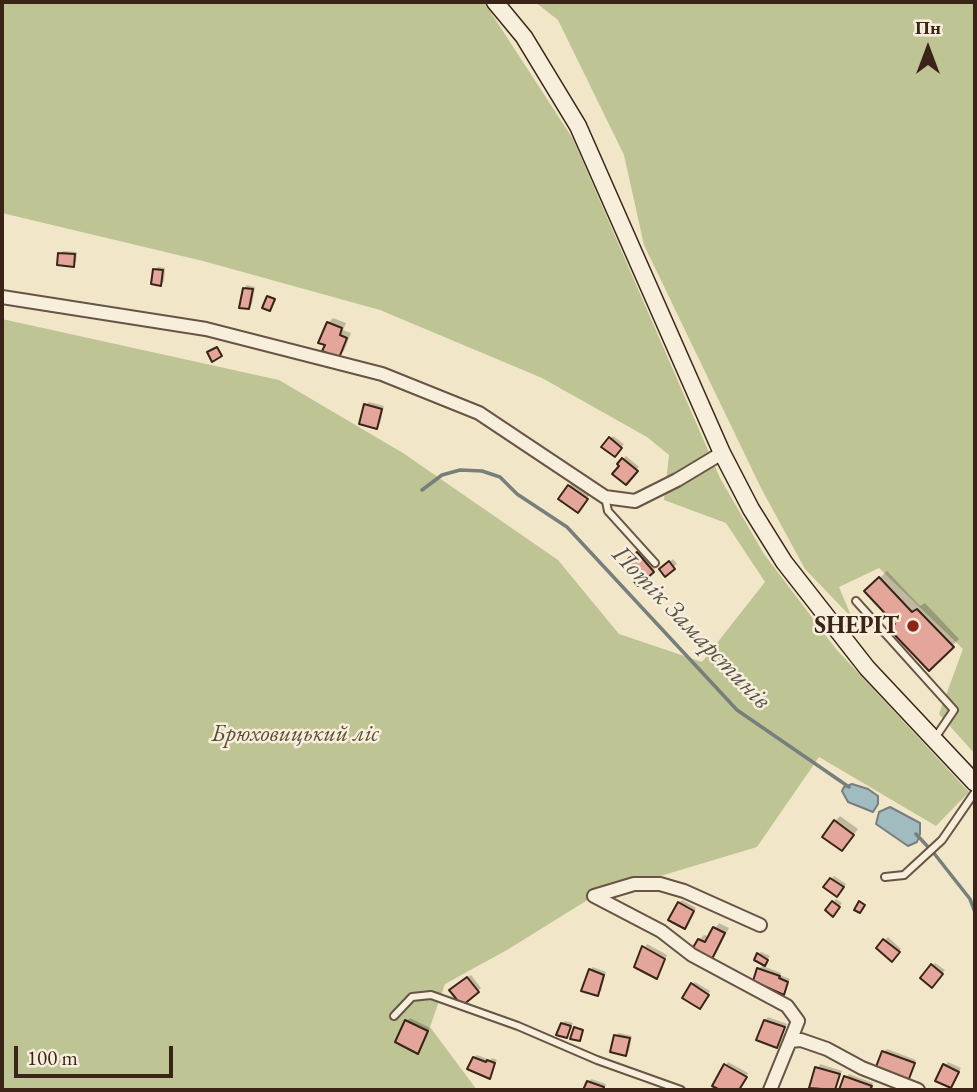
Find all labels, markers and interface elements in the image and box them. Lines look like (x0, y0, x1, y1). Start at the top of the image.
north arrow (893, 14, 963, 84)
text: Пн (915, 15, 941, 40)
water label: Потік Замарстинів (605, 540, 777, 716)
place label: SHEPIT (814, 612, 899, 640)
marker: SHEPIT (905, 618, 921, 634)
park label: Брюховицький ліс (211, 720, 379, 748)
scale bar (18, 1032, 177, 1076)
text: 100 m (27, 1044, 78, 1071)

